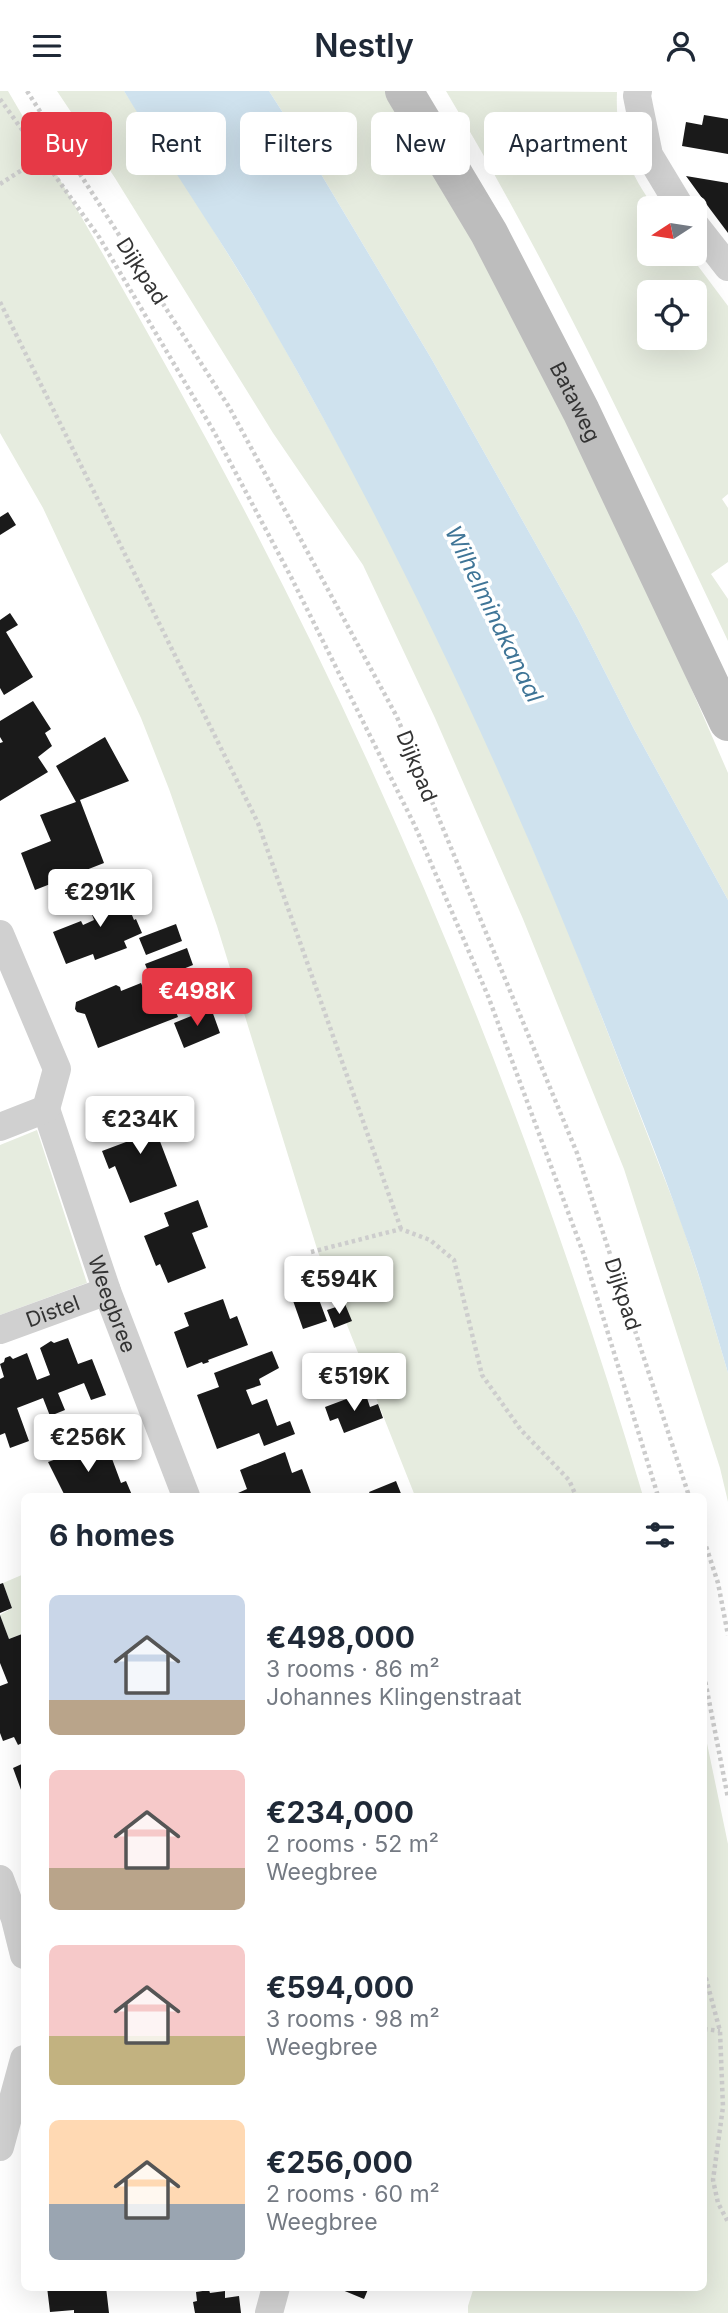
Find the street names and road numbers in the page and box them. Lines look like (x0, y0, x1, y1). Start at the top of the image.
street label: Dijkpad (111, 233, 173, 309)
street label: Bataweg (545, 357, 606, 446)
street label: Dijkpad (391, 727, 443, 805)
street label: Weegbree (83, 1252, 142, 1356)
street label: Dijkpad (600, 1255, 646, 1333)
street label: Distel (22, 1290, 83, 1332)

